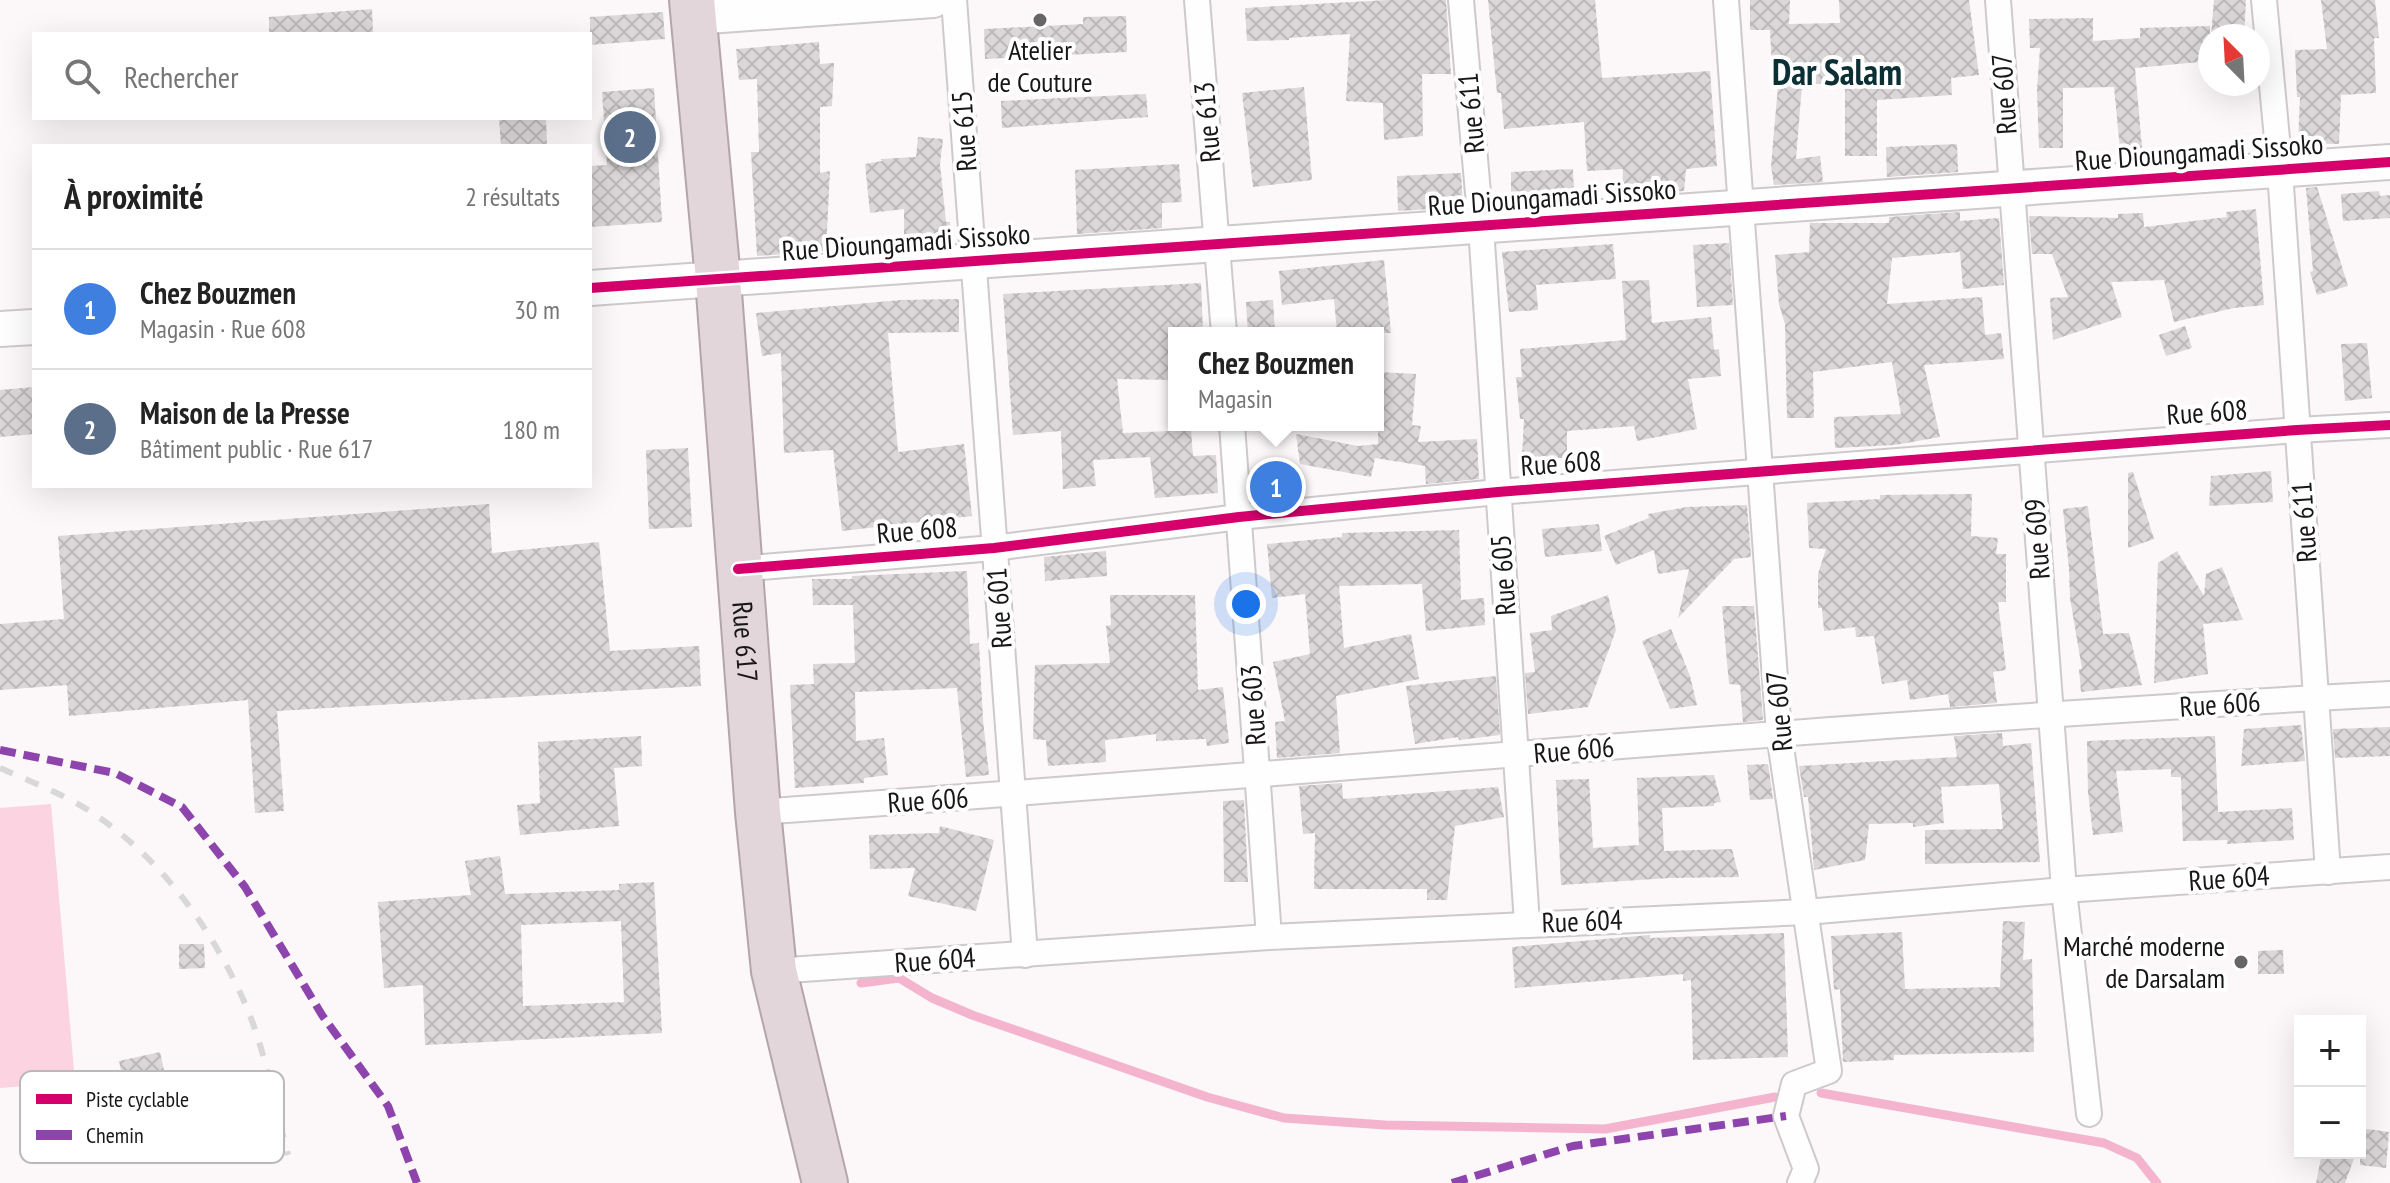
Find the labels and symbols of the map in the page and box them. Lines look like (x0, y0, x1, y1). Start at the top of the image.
marker: Atelier de Couture (1031, 11, 1049, 29)
north arrow (2198, 24, 2270, 96)
place label: Atelier de Couture (987, 31, 1093, 100)
district label: Dar Salam (1772, 48, 1902, 95)
street label: Rue 607 (1982, 52, 2025, 136)
street label: Rue 611 (1449, 71, 1492, 155)
street label: Rue 613 (1185, 80, 1228, 164)
street label: Rue 615 (942, 89, 985, 173)
pin: 2 (604, 107, 656, 167)
street label: Rue Dioungamadi Sissoko (2073, 124, 2324, 179)
street label: Rue Dioungamadi Sissoko (1426, 169, 1677, 224)
street label: Rue Dioungamadi Sissoko (780, 214, 1031, 269)
street label: Rue 608 (2165, 390, 2249, 433)
street label: Rue 608 (1519, 441, 1603, 484)
pin: 1 (1250, 457, 1302, 517)
street label: Rue 611 (2282, 480, 2325, 564)
street label: Rue 609 (2015, 497, 2058, 581)
street label: Rue 608 (875, 508, 959, 551)
street label: Rue 605 (1481, 533, 1524, 617)
street label: Rue 601 (977, 566, 1020, 650)
your location (1226, 584, 1266, 624)
street label: Rue 617 (724, 600, 767, 683)
street label: Rue 603 (1231, 663, 1274, 747)
street label: Rue 607 (1757, 669, 1800, 753)
street label: Rue 606 (2178, 682, 2262, 725)
street label: Rue 606 (1532, 728, 1616, 771)
street label: Rue 606 (886, 778, 970, 821)
street label: Rue 604 (2187, 856, 2271, 899)
street label: Rue 604 (1541, 901, 1623, 940)
place label: Marché moderne de Darsalam (2063, 927, 2225, 996)
street label: Rue 604 (893, 938, 977, 981)
marker: Marché moderne de Darsalam (2232, 953, 2250, 971)
legend (20, 1071, 284, 1163)
text: Piste cyclable (86, 1085, 189, 1113)
text: Chemin (86, 1121, 144, 1149)

